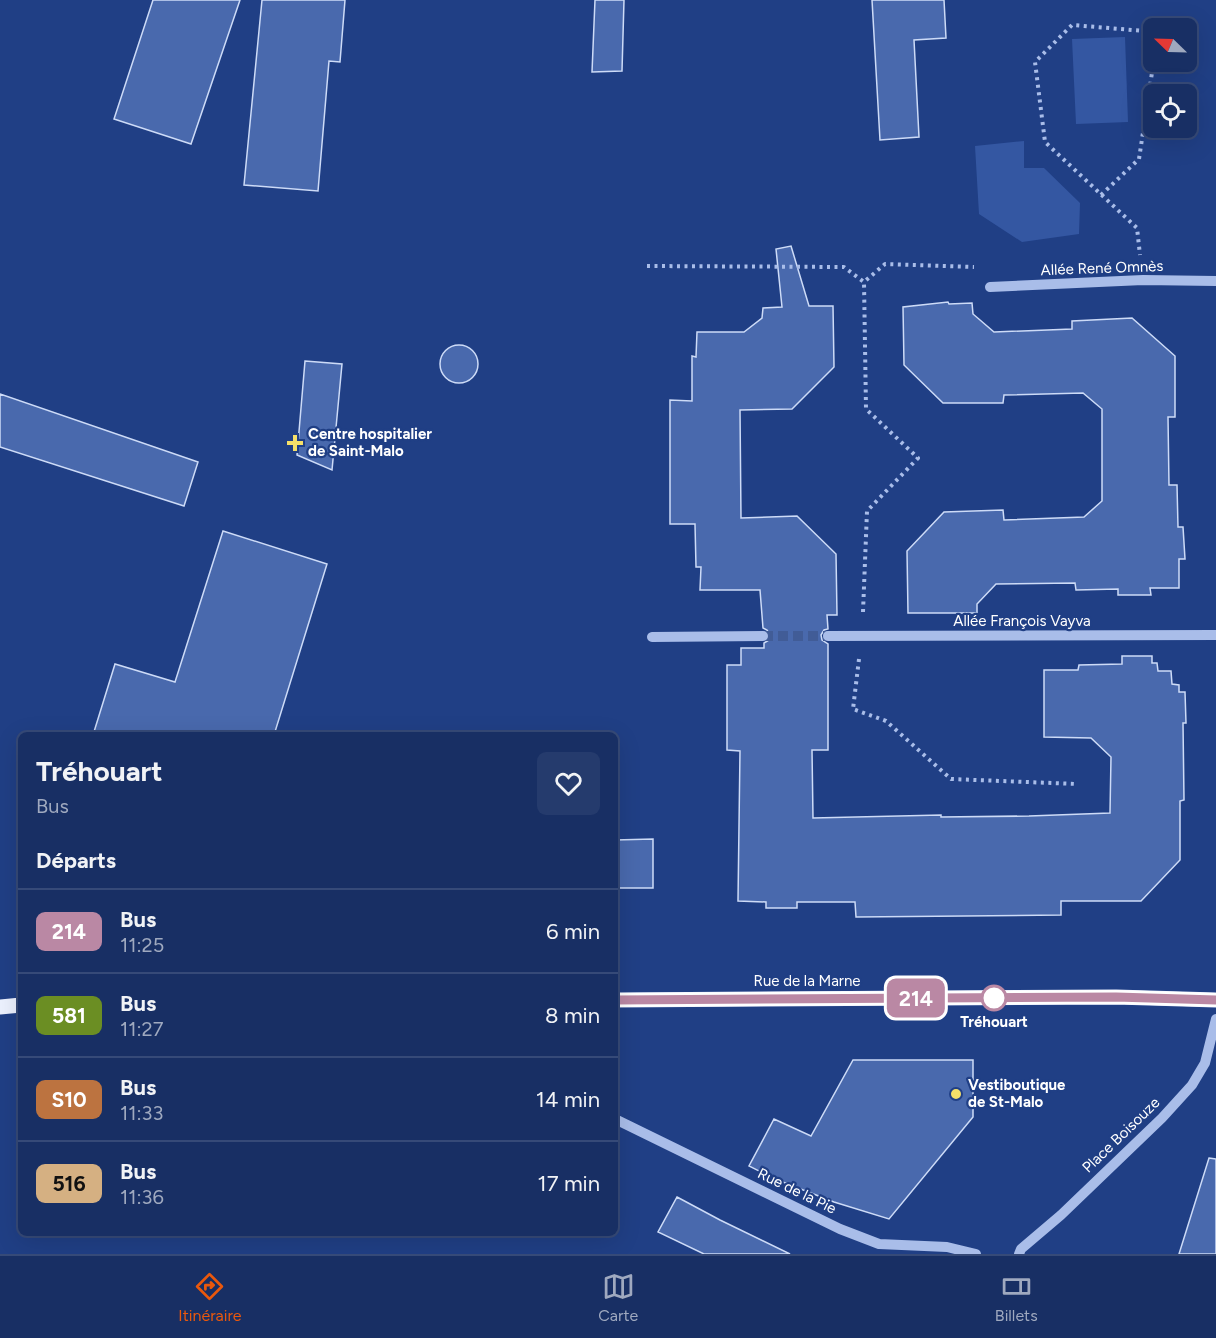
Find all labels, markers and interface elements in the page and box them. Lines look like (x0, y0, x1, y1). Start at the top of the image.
north arrow (1143, 18, 1197, 72)
map controls (1143, 18, 1197, 138)
button: locate (1143, 84, 1197, 138)
street label: Allée René Omnès (1040, 257, 1164, 279)
place label: Centre hospitalier de Saint-Malo (308, 425, 432, 460)
marker: Centre hospitalier de Saint-Malo (286, 434, 304, 452)
street label: Allée François Vayva (953, 612, 1091, 630)
button: heart (537, 752, 600, 815)
text: Tréhouart (36, 754, 162, 788)
text: Bus (36, 794, 69, 818)
text: Départs (36, 847, 116, 874)
text: Bus (120, 906, 156, 933)
text: 6 min (546, 918, 600, 945)
text: 214 (52, 919, 86, 944)
text: 11:25 (120, 933, 164, 957)
street label: Rue de la Marne (754, 972, 860, 990)
line badge: 214 (882, 978, 950, 1018)
marker: Tréhouart (981, 985, 1007, 1011)
text: 214 (899, 986, 933, 1011)
text: Bus (120, 990, 156, 1017)
text: 8 min (545, 1002, 600, 1029)
text: 581 (52, 1003, 86, 1028)
place label: Tréhouart (960, 1013, 1028, 1031)
text: 11:27 (120, 1017, 164, 1041)
text: Bus (120, 1074, 156, 1101)
place label: Vestiboutique de St-Malo (968, 1076, 1066, 1111)
text: 14 min (536, 1086, 600, 1113)
text: S10 (51, 1087, 87, 1112)
marker: Vestiboutique de St-Malo (949, 1087, 963, 1101)
street label: Place Boisouze (1079, 1094, 1163, 1176)
text: 11:33 (120, 1101, 163, 1125)
text: Bus (120, 1158, 156, 1185)
street label: Rue de la Pie (755, 1164, 839, 1218)
text: 17 min (538, 1170, 600, 1197)
text: 516 (52, 1171, 86, 1196)
text: 11:36 (120, 1185, 164, 1209)
tab: Itinéraire (178, 1270, 242, 1325)
tab: Carte (598, 1270, 638, 1325)
tab: Billets (995, 1270, 1038, 1325)

